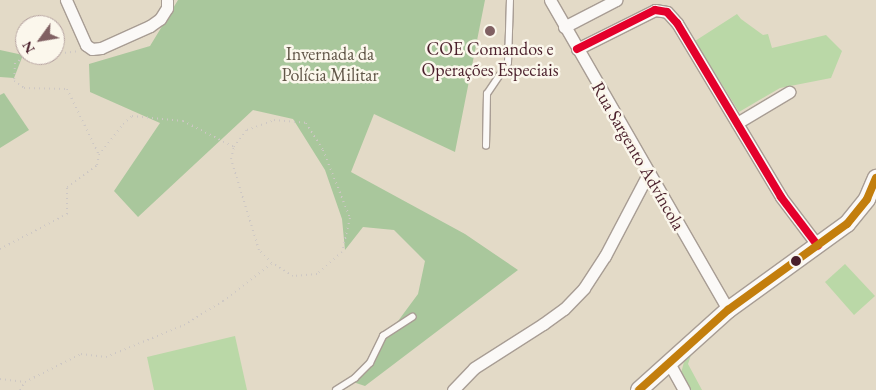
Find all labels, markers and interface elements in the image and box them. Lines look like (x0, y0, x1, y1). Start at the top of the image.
north arrow (15, 15, 65, 65)
marker: COE Comandos e Operações Especiais (484, 25, 496, 37)
text: N (17, 38, 39, 57)
place label: COE Comandos e Operações Especiais (422, 39, 558, 82)
park label: Invernada da Polícia Militar (281, 44, 379, 86)
street label: Rua Sargento Advíncola (587, 78, 689, 234)
unlabelled marker (791, 256, 801, 266)

